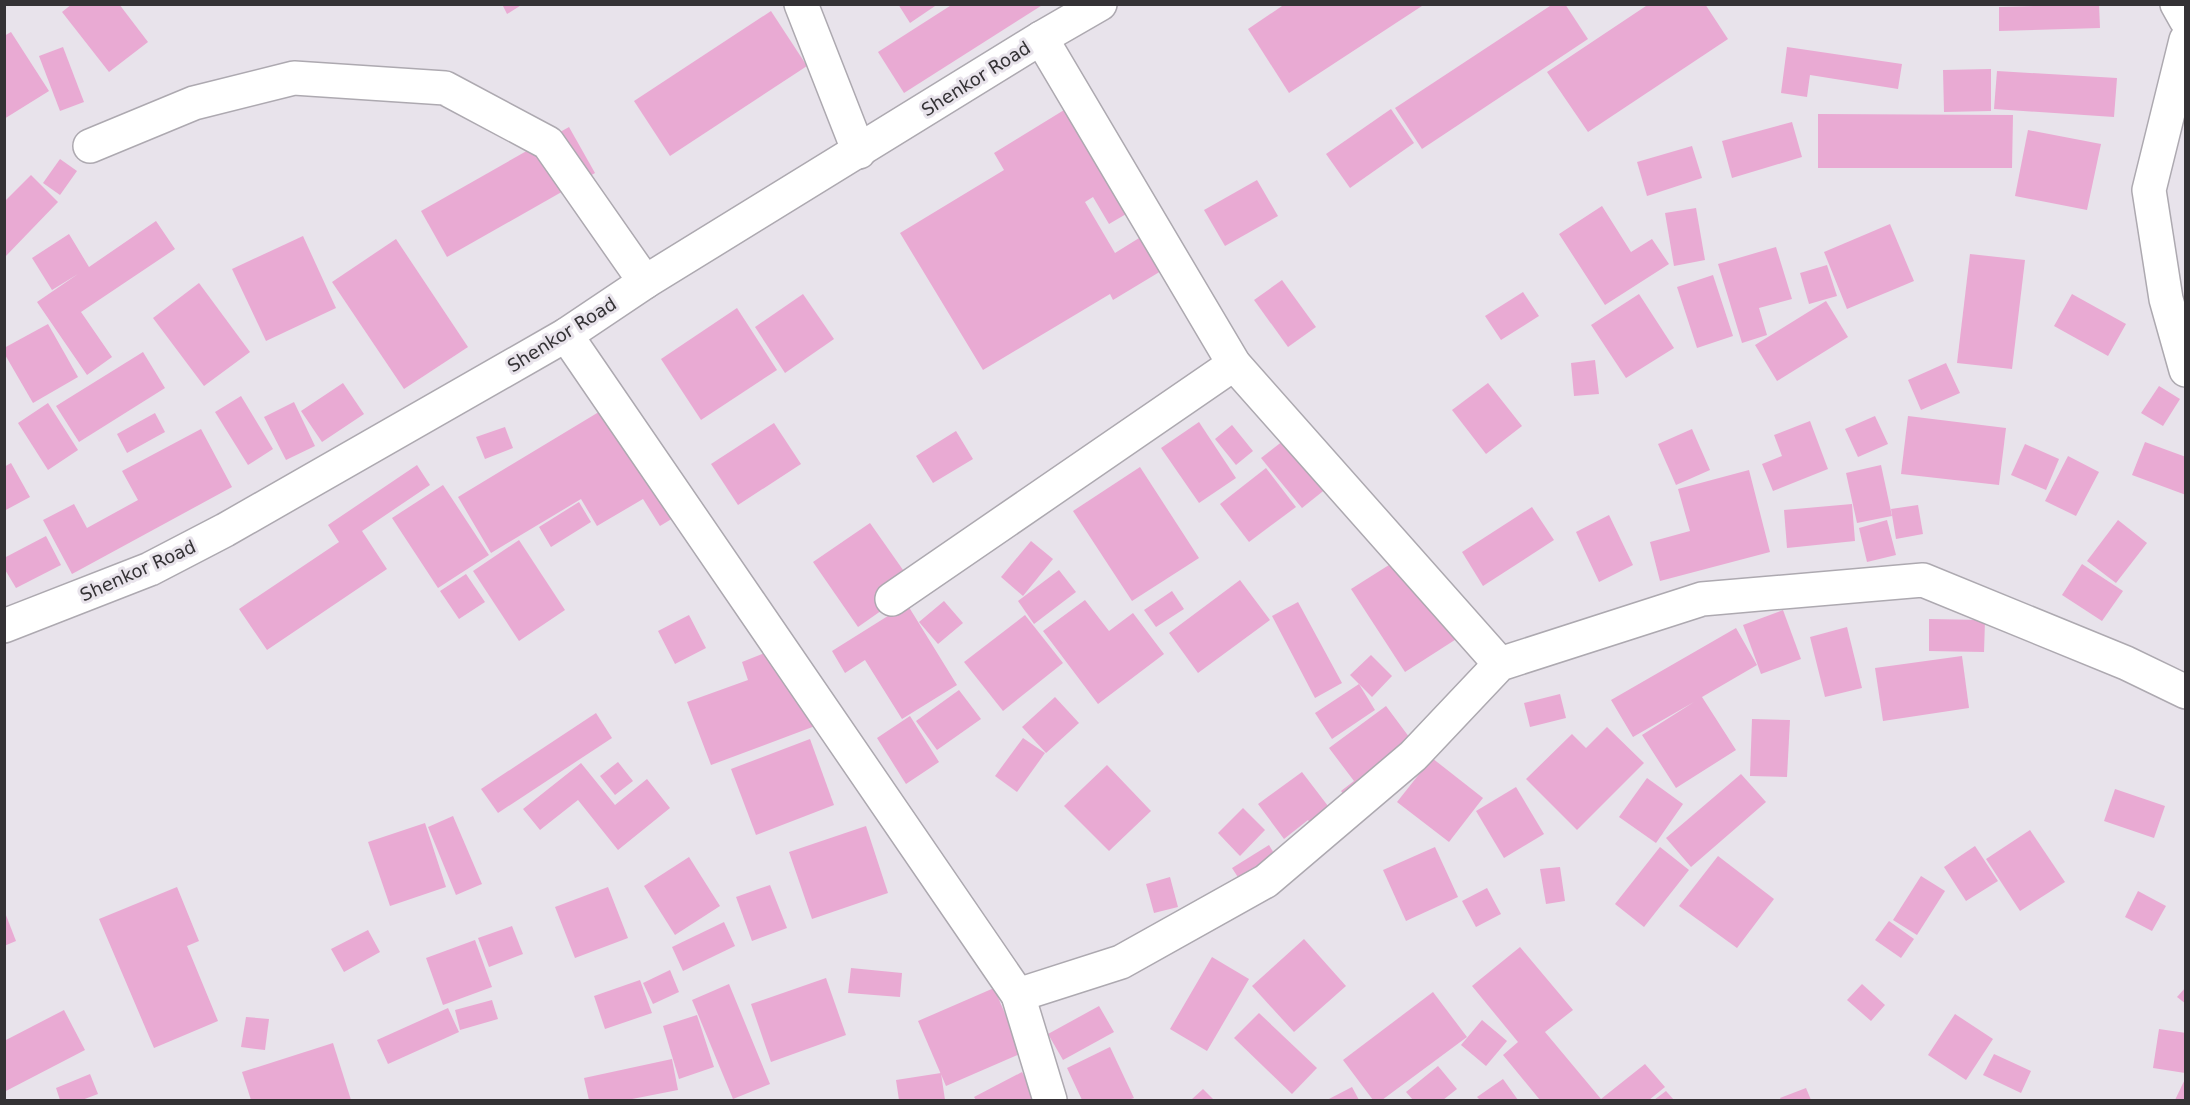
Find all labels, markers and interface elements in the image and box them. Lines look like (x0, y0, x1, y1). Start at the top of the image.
street label: Shenkor Road (917, 37, 1034, 120)
street label: Shenkor Road (503, 293, 620, 376)
street label: Shenkor Road (77, 536, 199, 605)

